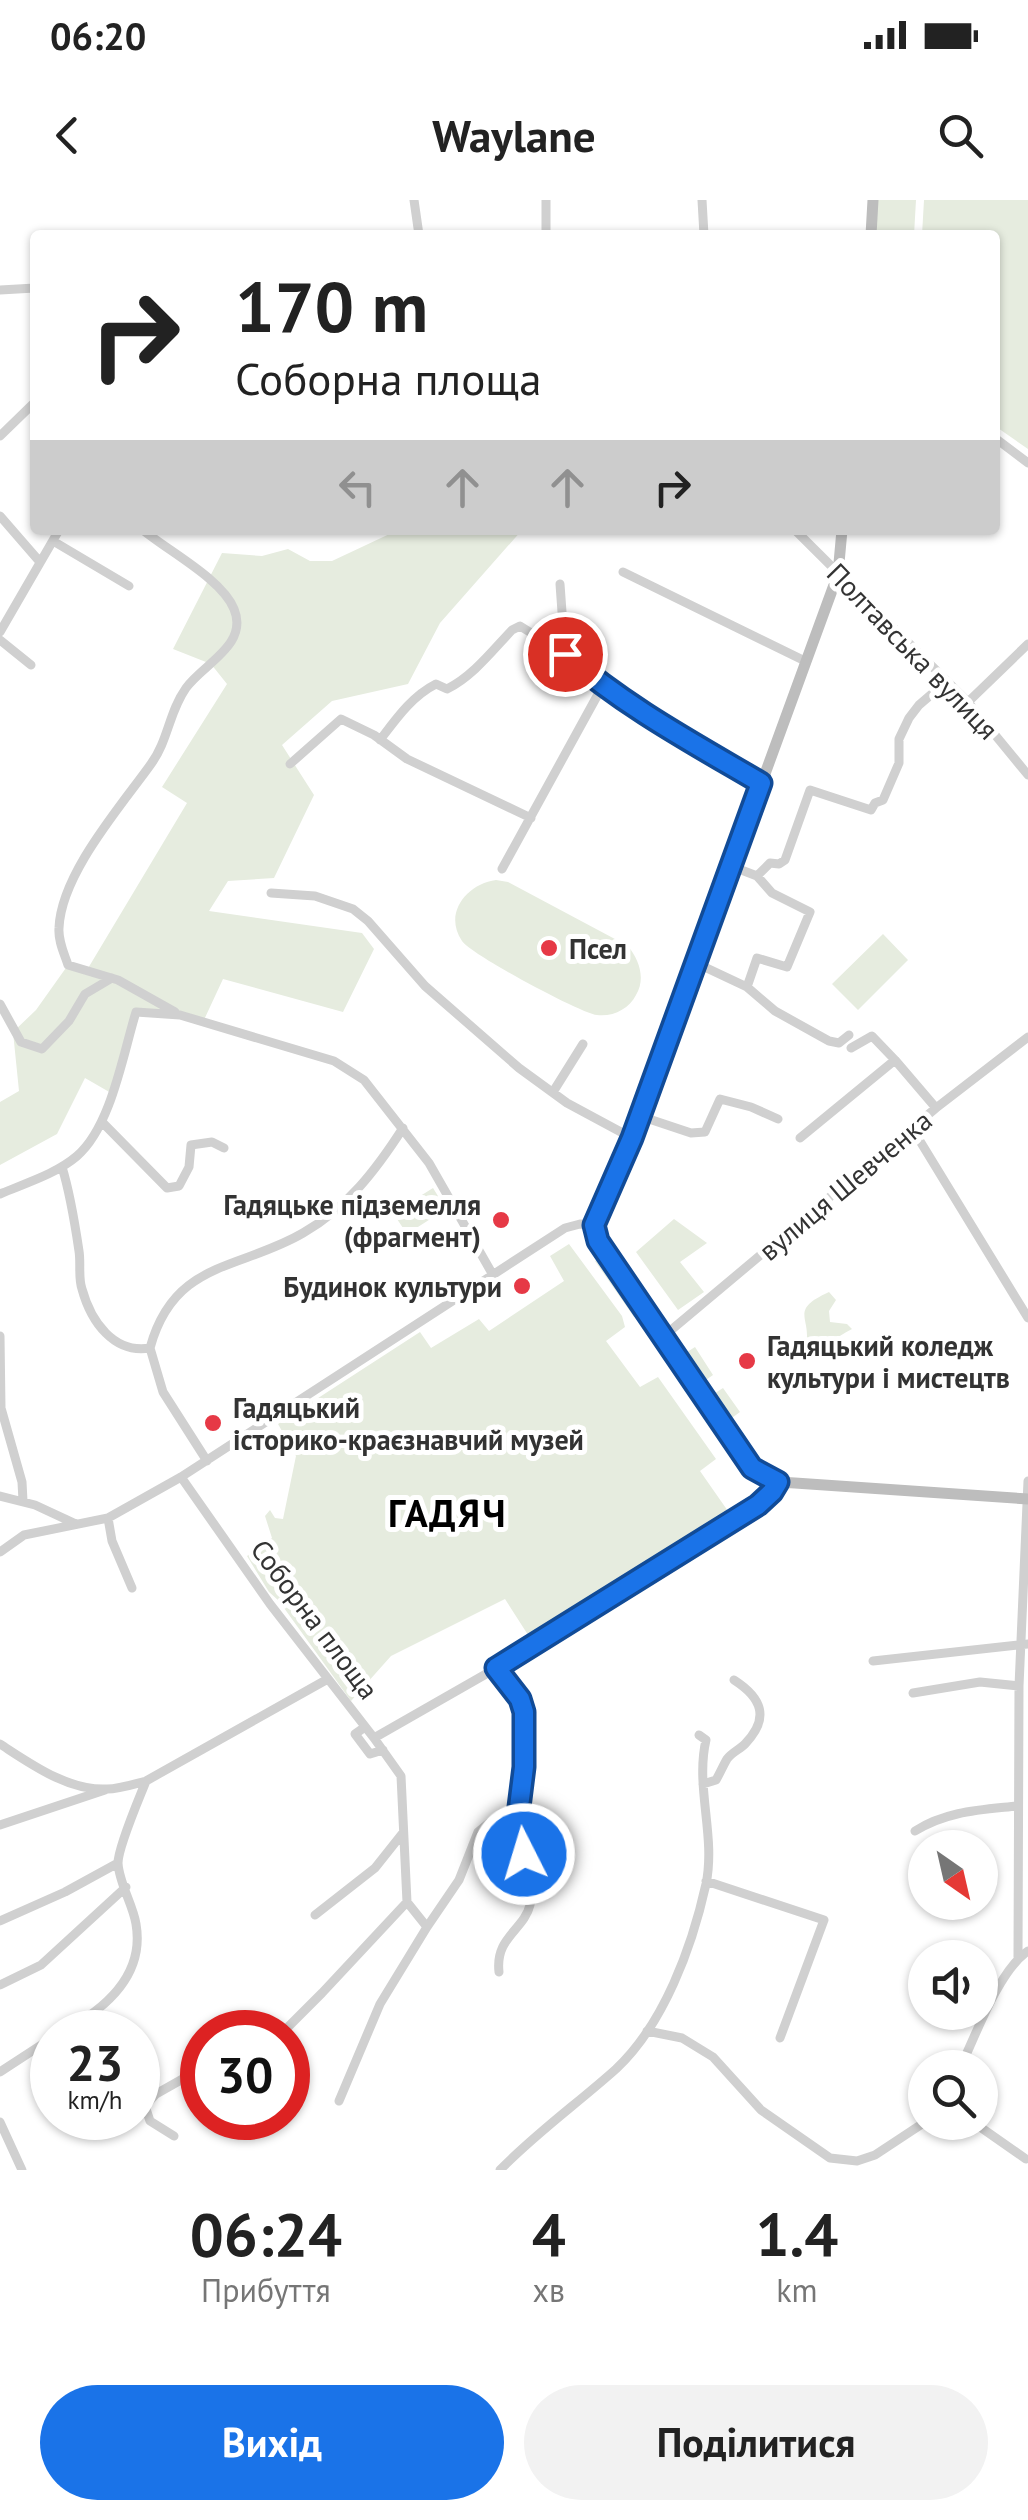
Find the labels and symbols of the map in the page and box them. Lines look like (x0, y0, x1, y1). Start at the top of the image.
street label: Полтавська вулиця (819, 555, 1007, 747)
pin (523, 612, 608, 697)
place label: Псел (569, 930, 627, 967)
marker: Псел (538, 937, 560, 959)
street label: вулиця Шевченка (751, 1102, 939, 1268)
place label: Гадяцьке підземелля (фрагмент) (223, 1186, 481, 1255)
marker: Гадяцьке підземелля (фрагмент) (490, 1209, 512, 1231)
place label: Будинок культури (283, 1268, 502, 1305)
marker: Будинок культури (511, 1275, 533, 1297)
place label: Гадяцький коледж культури і мистецтв (767, 1327, 1010, 1396)
marker: Гадяцький коледж культури і мистецтв (736, 1350, 758, 1372)
place label: Гадяцький історико-краєзнавчий музей (233, 1389, 584, 1458)
marker: Гадяцький історико-краєзнавчий музей (202, 1412, 224, 1434)
district label: ГАДЯЧ (388, 1488, 508, 1537)
street label: Соборна площа (243, 1532, 387, 1706)
position arrow (472, 1802, 576, 1906)
north arrow (908, 1830, 998, 1920)
speed limit sign: 30 (180, 2010, 310, 2140)

